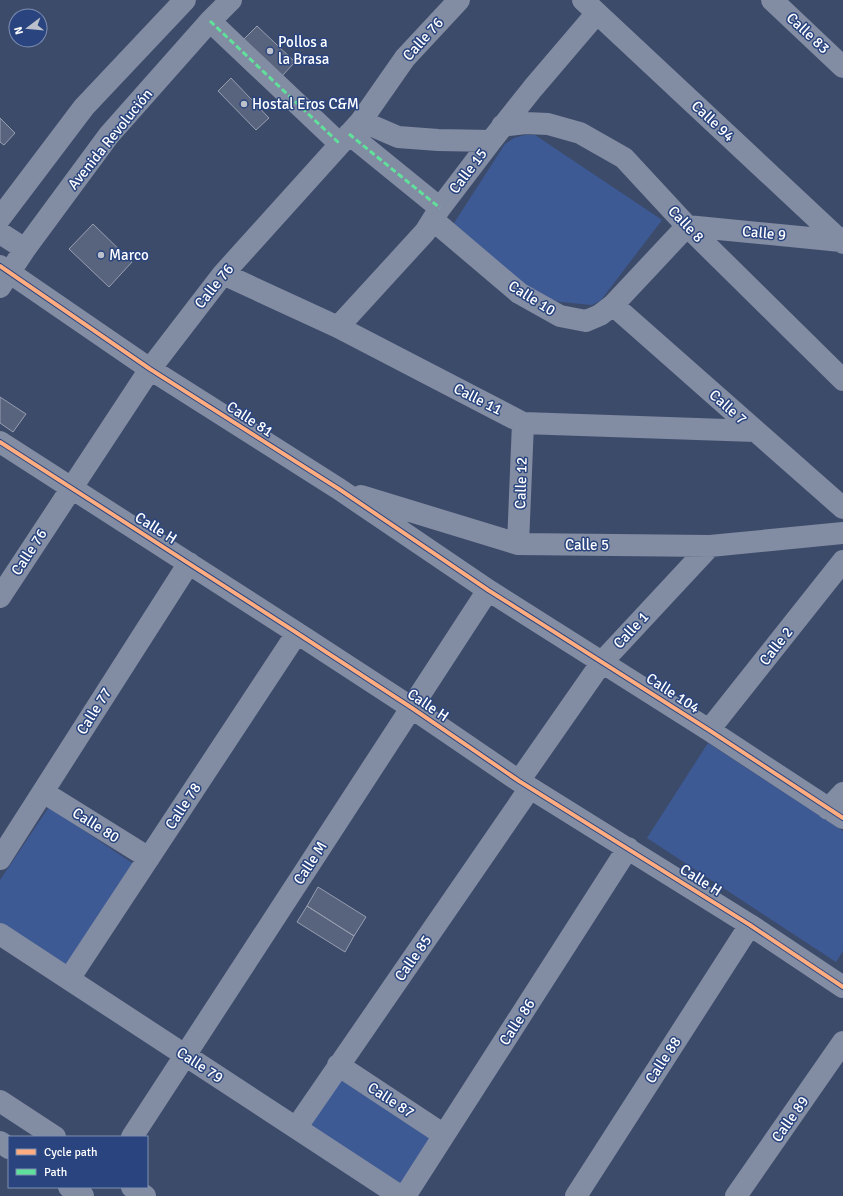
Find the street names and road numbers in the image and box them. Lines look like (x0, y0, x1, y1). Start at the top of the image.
street label: Calle 83 (783, 9, 833, 57)
street label: Calle 76 (399, 14, 447, 64)
street label: Avenida Revolución (64, 85, 156, 193)
street label: Calle 94 (688, 97, 738, 145)
street label: Calle 15 (445, 145, 491, 197)
street label: Calle 8 (664, 202, 708, 246)
street label: Calle 9 (741, 222, 787, 244)
street label: Calle 76 (191, 260, 237, 312)
street label: Calle 10 (505, 277, 559, 319)
street label: Calle 11 (451, 379, 505, 419)
street label: Calle 7 (706, 386, 750, 428)
street label: Calle 81 (223, 397, 277, 441)
street label: Calle 12 (511, 457, 531, 509)
street label: Calle H (132, 508, 180, 548)
street label: Calle 76 (7, 525, 51, 579)
street label: Calle 5 (565, 536, 609, 554)
street label: Calle 1 (609, 608, 653, 652)
street label: Calle 2 (755, 623, 797, 669)
street label: Calle 104 (643, 669, 703, 717)
street label: Calle 77 (73, 684, 115, 738)
street label: Calle H (404, 685, 452, 725)
street label: Calle 78 (161, 779, 205, 833)
street label: Calle 80 (69, 804, 123, 846)
street label: Calle M (289, 838, 331, 888)
street label: Calle H (677, 860, 725, 900)
street label: Calle 85 (391, 932, 435, 984)
street label: Calle 86 (495, 995, 539, 1049)
street label: Calle 88 (641, 1033, 685, 1087)
street label: Calle 79 (173, 1043, 227, 1087)
street label: Calle 87 (364, 1078, 418, 1122)
street label: Calle 89 (768, 1093, 812, 1145)

